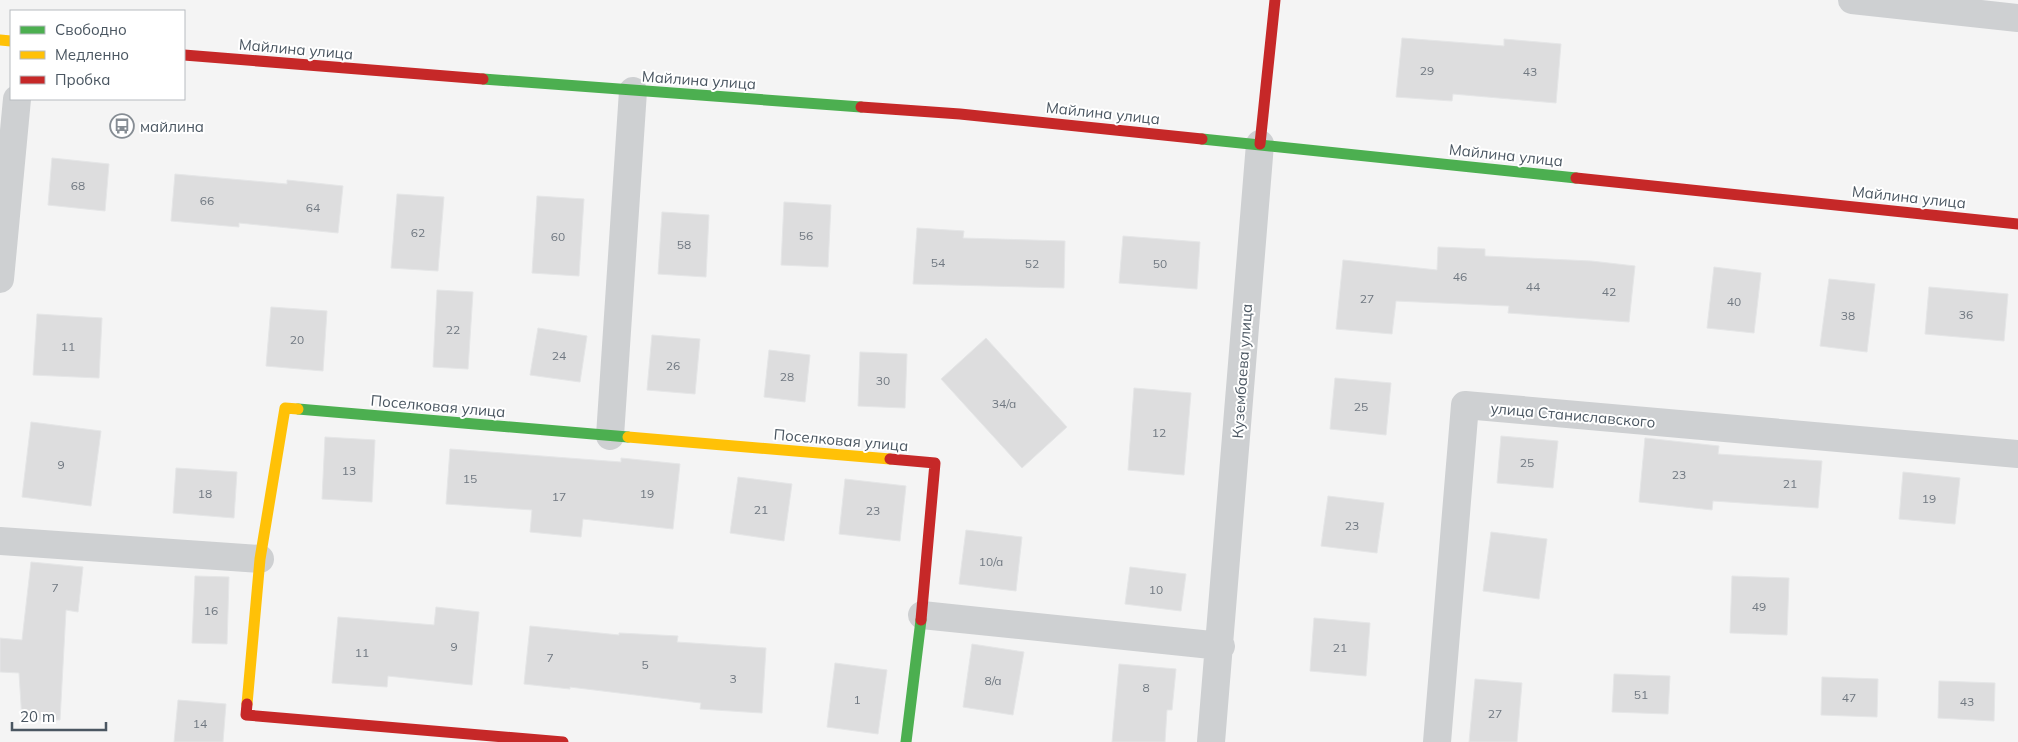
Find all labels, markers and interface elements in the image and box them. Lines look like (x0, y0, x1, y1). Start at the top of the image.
legend (10, 10, 185, 100)
text: Свободно (55, 20, 127, 39)
street label: Майлина улица (238, 35, 354, 63)
text: Медленно (55, 45, 129, 64)
house number: 29 (1420, 63, 1434, 78)
house number: 43 (1523, 64, 1537, 79)
street label: Майлина улица (641, 67, 757, 93)
text: Пробка (55, 70, 110, 89)
street label: Майлина улица (1045, 98, 1161, 128)
bus stop icon: майлина (109, 113, 135, 139)
place label: майлина (140, 117, 204, 136)
street label: Майлина улица (1448, 140, 1564, 170)
house number: 68 (71, 178, 85, 193)
street label: Майлина улица (1851, 182, 1967, 212)
house number: 66 (200, 193, 214, 208)
house number: 64 (306, 200, 320, 215)
house number: 62 (411, 225, 425, 240)
house number: 56 (799, 228, 813, 243)
house number: 60 (551, 229, 565, 244)
house number: 58 (677, 237, 691, 252)
house number: 54 (931, 255, 945, 270)
house number: 52 (1025, 256, 1039, 271)
house number: 50 (1153, 256, 1167, 271)
house number: 46 (1453, 269, 1467, 284)
house number: 44 (1526, 279, 1540, 294)
house number: 42 (1602, 284, 1616, 299)
house number: 27 (1360, 291, 1374, 306)
house number: 40 (1727, 294, 1741, 309)
street label: Кузембаева улица (1228, 303, 1256, 439)
house number: 36 (1959, 307, 1973, 322)
house number: 38 (1841, 308, 1855, 323)
house number: 22 (446, 322, 460, 337)
house number: 20 (290, 332, 304, 347)
house number: 11 (61, 339, 75, 354)
house number: 24 (552, 348, 566, 363)
house number: 26 (666, 358, 680, 373)
house number: 28 (780, 369, 794, 384)
house number: 30 (876, 373, 890, 388)
street label: Поселковая улица (370, 391, 506, 421)
house number: 34/a (992, 396, 1016, 411)
street label: улица Станиславского (1490, 398, 1656, 432)
house number: 25 (1354, 399, 1368, 414)
street label: Поселковая улица (773, 425, 909, 455)
house number: 12 (1152, 425, 1166, 440)
house number: 25 (1520, 455, 1534, 470)
house number: 9 (57, 457, 65, 472)
house number: 13 (342, 463, 356, 478)
house number: 23 (1672, 467, 1686, 482)
house number: 15 (463, 471, 477, 486)
house number: 21 (1783, 476, 1797, 491)
house number: 18 (198, 486, 212, 501)
house number: 19 (640, 486, 654, 501)
house number: 17 (552, 489, 566, 504)
house number: 19 (1922, 491, 1936, 506)
house number: 21 (754, 502, 768, 517)
house number: 23 (866, 503, 880, 518)
house number: 23 (1345, 518, 1359, 533)
house number: 10/a (979, 554, 1003, 569)
house number: 7 (51, 580, 59, 595)
house number: 10 (1149, 582, 1163, 597)
house number: 49 (1752, 599, 1766, 614)
house number: 16 (204, 603, 218, 618)
house number: 9 (450, 639, 458, 654)
house number: 21 (1333, 640, 1347, 655)
house number: 11 (355, 645, 369, 660)
house number: 7 (546, 650, 554, 665)
house number: 5 (641, 657, 649, 672)
house number: 3 (729, 671, 737, 686)
house number: 8/a (984, 673, 1002, 688)
house number: 8 (1142, 680, 1150, 695)
house number: 51 (1634, 687, 1648, 702)
house number: 47 (1842, 690, 1856, 705)
house number: 1 (853, 692, 861, 707)
house number: 43 (1960, 694, 1974, 709)
scale bar (12, 700, 106, 732)
house number: 27 (1488, 706, 1502, 721)
text: 20 m (20, 707, 55, 726)
house number: 14 (193, 716, 207, 731)

